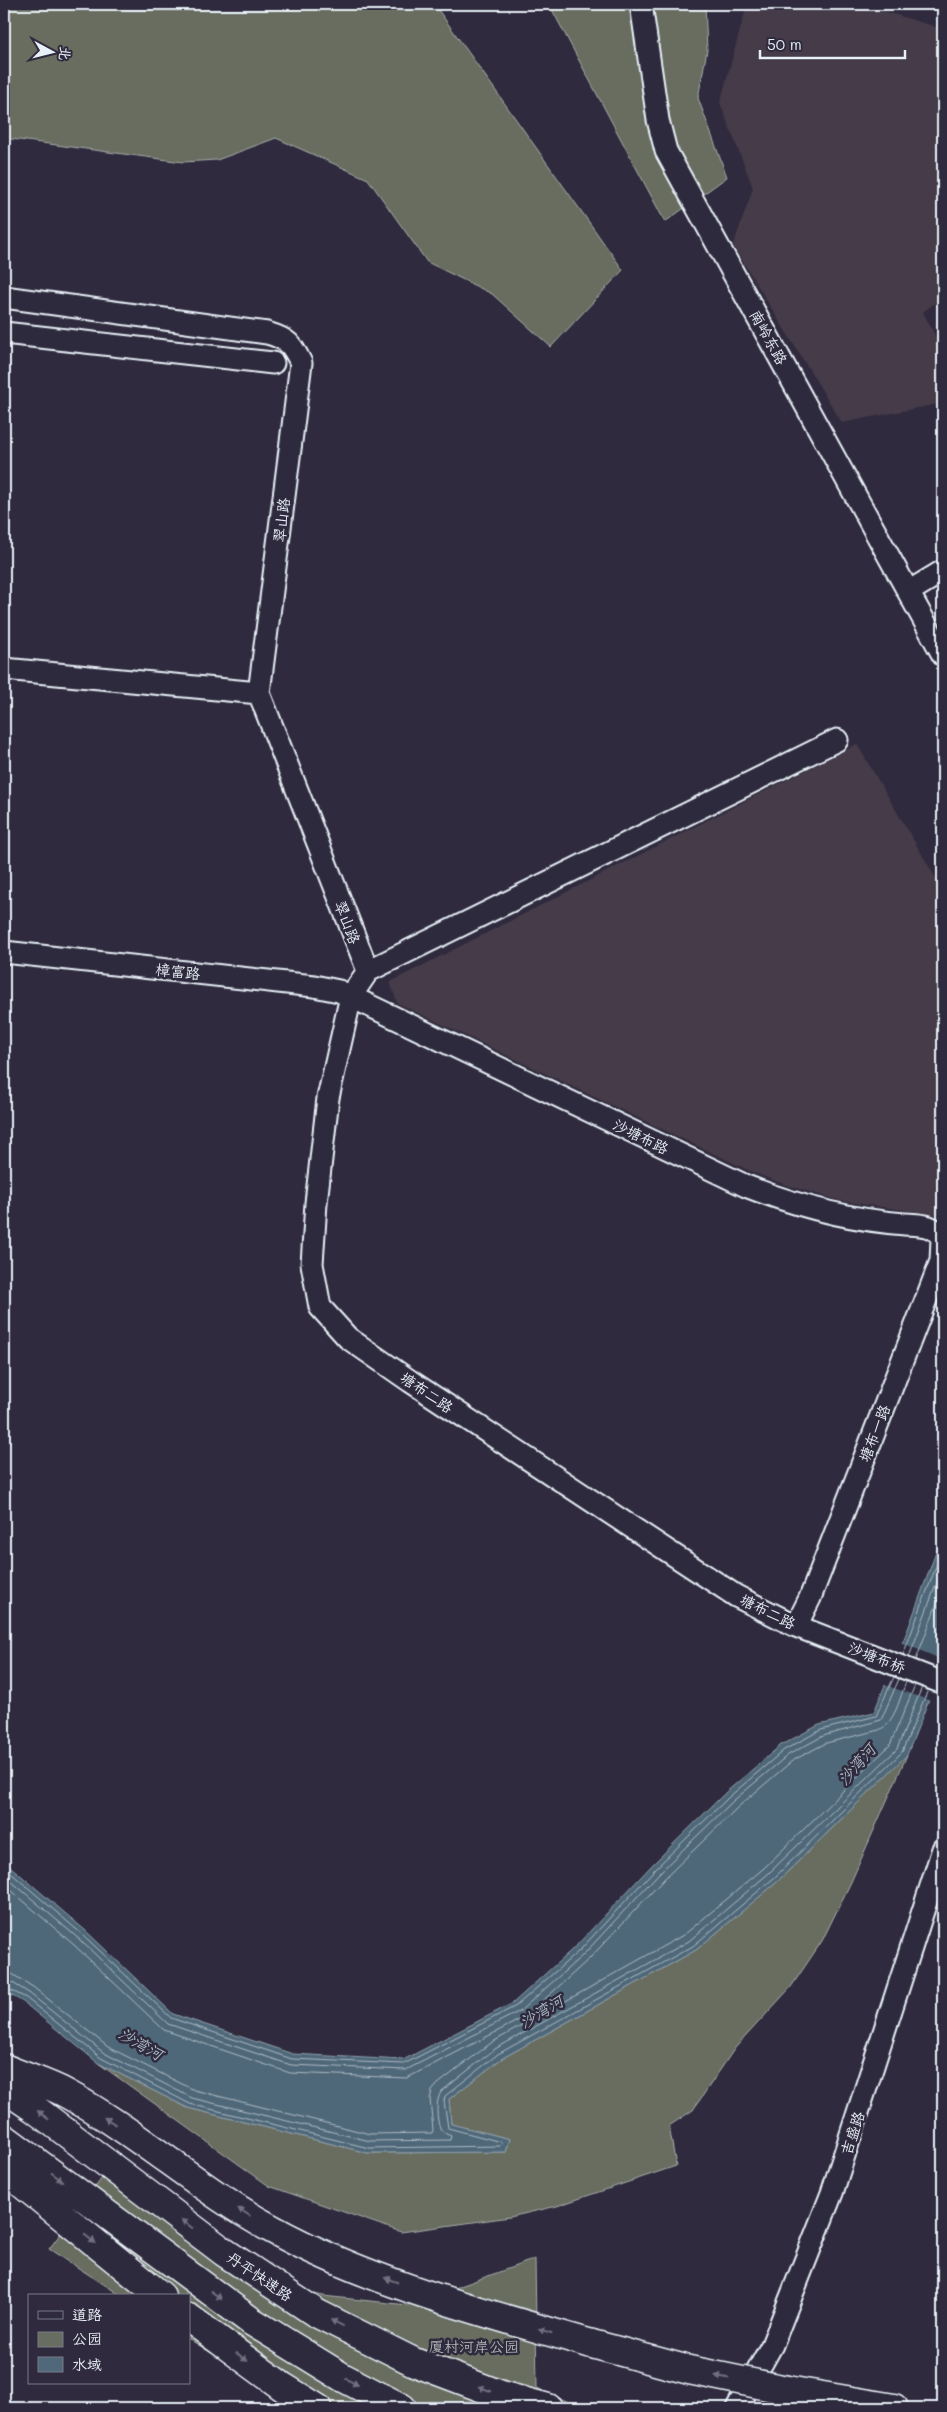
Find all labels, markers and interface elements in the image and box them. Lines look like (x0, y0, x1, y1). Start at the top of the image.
north arrow (28, 28, 78, 78)
scale bar (760, 28, 904, 60)
text: 50 m (767, 34, 802, 54)
text: 北 (55, 46, 76, 62)
street label: 南岭东路 (746, 306, 792, 368)
street label: 翠山路 (268, 496, 294, 544)
street label: 翠山路 (331, 897, 365, 947)
street label: 樟富路 (155, 959, 201, 983)
street label: 沙塘布路 (610, 1114, 672, 1158)
street label: 塘布二路 (397, 1367, 457, 1417)
street label: 塘布一路 (854, 1401, 894, 1465)
street label: 塘布二路 (737, 1589, 799, 1633)
street label: 沙塘布桥 (845, 1637, 909, 1677)
water label: 沙湾河 (832, 1737, 882, 1789)
water label: 沙湾河 (515, 1988, 570, 2032)
water label: 沙湾河 (115, 2022, 170, 2066)
street label: 吉盛路 (836, 2109, 868, 2157)
one-way arrow (36, 2110, 50, 2120)
one-way arrow (103, 2116, 116, 2125)
one-way arrow (50, 2172, 64, 2182)
one-way arrow (237, 2207, 251, 2217)
one-way arrow (180, 2219, 194, 2229)
one-way arrow (84, 2234, 97, 2245)
street label: 丹平快速路 (223, 2247, 297, 2305)
one-way arrow (383, 2276, 398, 2284)
one-way arrow (209, 2289, 222, 2300)
legend (28, 2294, 190, 2384)
text: 道路 (72, 2304, 102, 2324)
one-way arrow (329, 2319, 344, 2327)
one-way arrow (538, 2326, 553, 2334)
text: 公园 (72, 2328, 102, 2348)
park label: 厦村河岸公园 (429, 2336, 519, 2356)
one-way arrow (235, 2352, 248, 2363)
text: 水域 (72, 2354, 102, 2374)
one-way arrow (714, 2372, 730, 2380)
one-way arrow (345, 2378, 359, 2386)
one-way arrow (477, 2385, 492, 2393)

